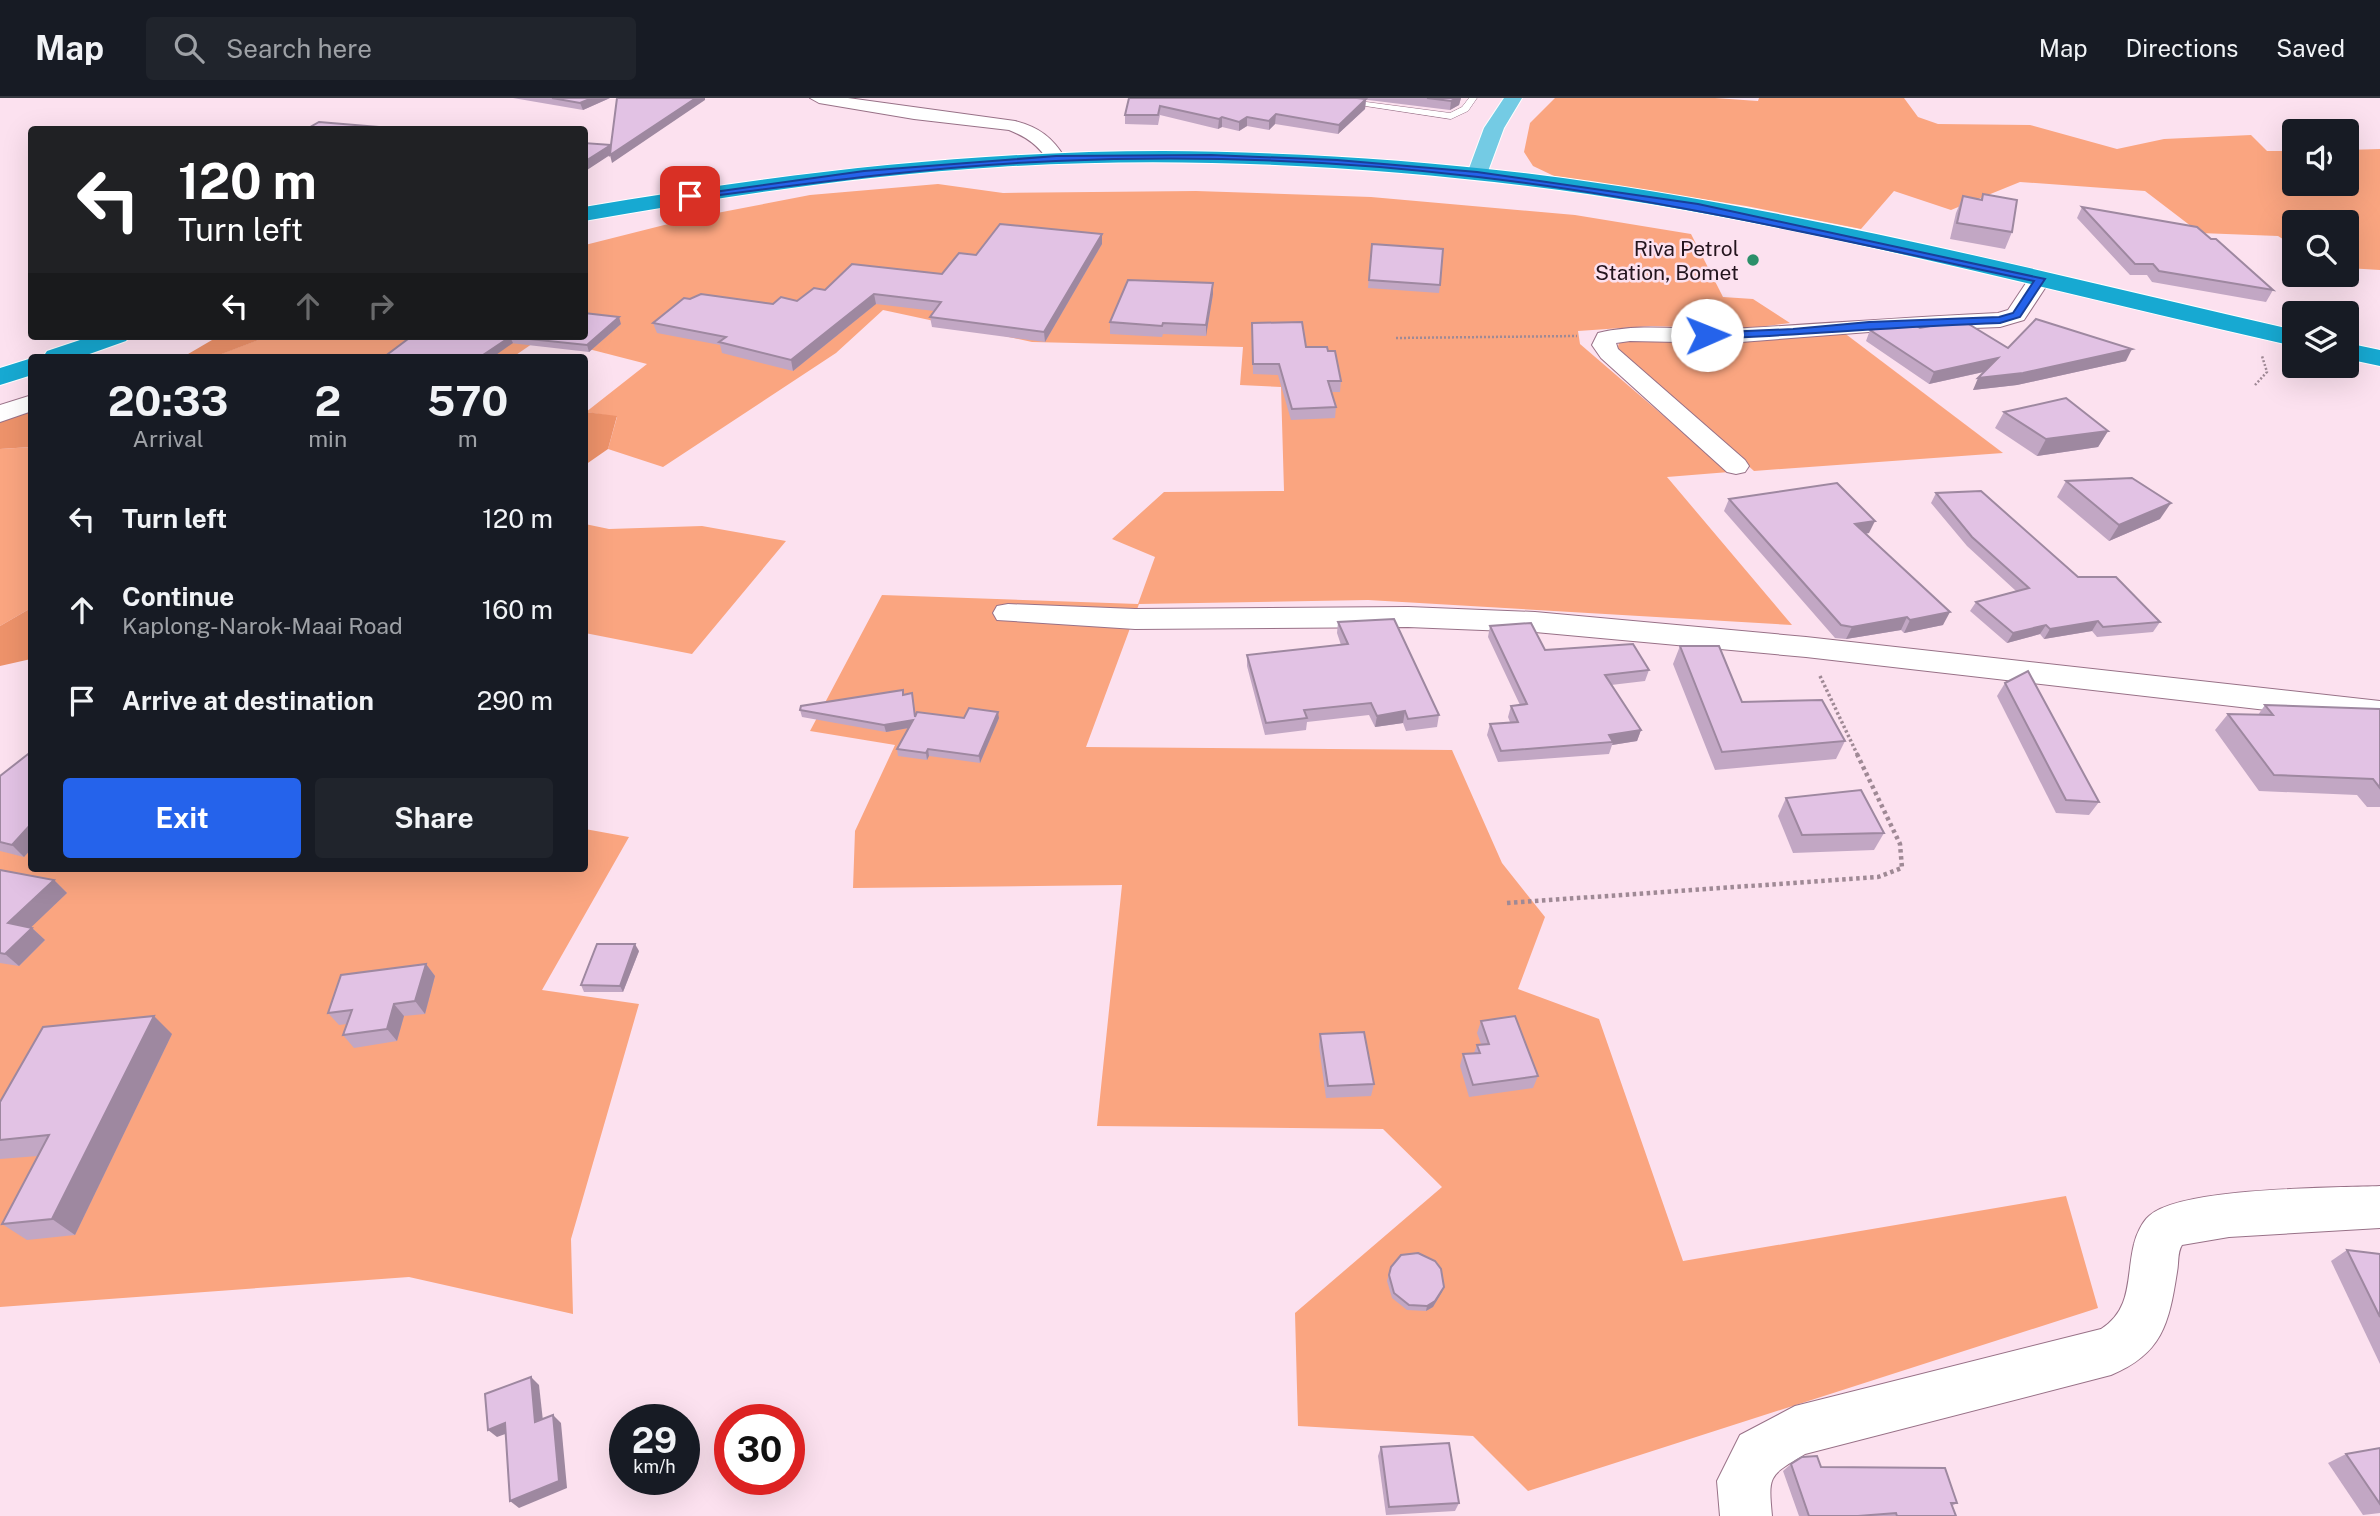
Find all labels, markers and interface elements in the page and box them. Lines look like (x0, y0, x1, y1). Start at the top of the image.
search box (146, 17, 636, 80)
text: Map (35, 29, 104, 67)
icon: search (170, 29, 208, 67)
text: Search here (226, 33, 372, 64)
text: Map (2039, 34, 2088, 62)
text: Directions (2126, 34, 2238, 62)
text: Saved (2276, 34, 2345, 62)
map controls (2282, 119, 2359, 378)
button: sound (2282, 119, 2359, 196)
text: 120 m (178, 152, 317, 210)
icon: left (63, 154, 154, 245)
pin (660, 166, 720, 226)
icon: arrive (671, 177, 709, 215)
button: search (2282, 210, 2359, 287)
text: Turn left (178, 211, 303, 248)
place label: Riva Petrol Station, Bomet (1595, 236, 1739, 285)
marker: Riva Petrol Station, Bomet (1745, 252, 1761, 268)
icon: left (216, 287, 254, 325)
icon: ahead (289, 287, 327, 325)
icon: right (362, 287, 400, 325)
position arrow (1670, 298, 1744, 372)
button: layers (2282, 301, 2359, 378)
text: 20:33 (108, 376, 229, 425)
text: 2 (314, 376, 341, 425)
text: 570 (427, 376, 508, 425)
text: Arrival (133, 425, 204, 452)
text: min (308, 425, 347, 452)
text: m (458, 425, 478, 452)
icon: left (63, 500, 101, 538)
text: Turn left (122, 503, 227, 534)
text: 120 m (482, 503, 553, 534)
text: Continue (122, 581, 234, 612)
icon: ahead (63, 591, 101, 629)
text: 160 m (482, 594, 553, 625)
text: Kaplong-Narok-Maai Road (122, 612, 403, 639)
icon: arrive (63, 682, 101, 720)
text: Arrive at destination (122, 685, 374, 716)
text: 290 m (477, 685, 553, 716)
button: Exit (63, 778, 301, 858)
button: Share (315, 778, 553, 858)
speed limit sign: 30 (714, 1404, 805, 1495)
text: 29 (632, 1420, 677, 1461)
text: km/h (633, 1456, 676, 1477)

